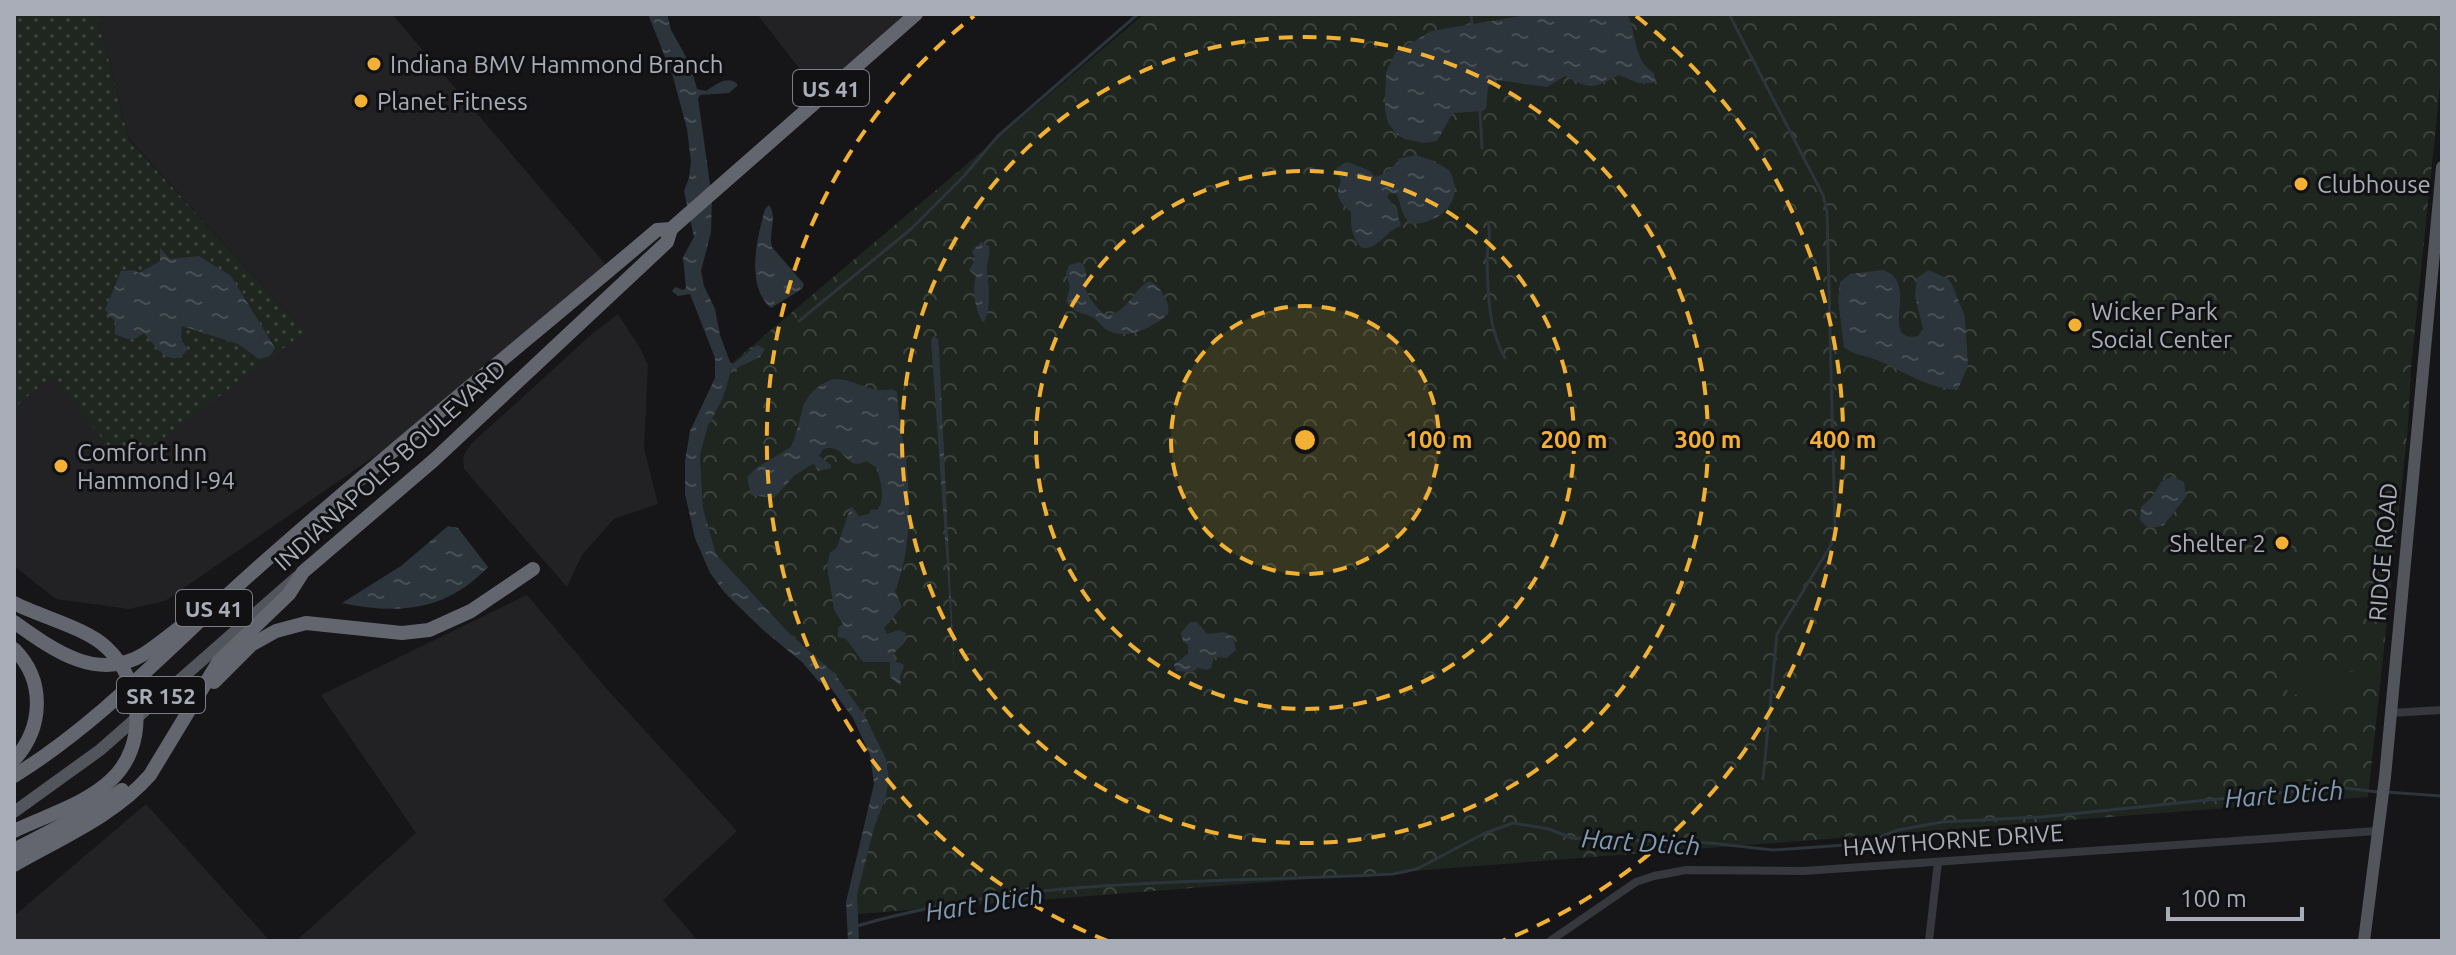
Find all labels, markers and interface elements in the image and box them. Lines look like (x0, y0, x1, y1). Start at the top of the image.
place label: Indiana BMV Hammond Branch (390, 51, 723, 78)
marker: Indiana BMV Hammond Branch (365, 55, 383, 73)
road number: US 41 (793, 70, 869, 106)
place label: Planet Fitness (377, 88, 528, 115)
marker: Planet Fitness (352, 92, 370, 110)
place label: Clubhouse (2317, 171, 2431, 198)
marker: Clubhouse (2292, 175, 2310, 193)
place label: Wicker Park Social Center (2091, 298, 2232, 353)
marker: Wicker Park Social Center (2066, 316, 2084, 334)
street label: INDIANAPOLIS BOULEVARD (269, 354, 511, 576)
centre of rings (1291, 426, 1319, 454)
text: 100 m (1406, 426, 1472, 453)
text: 200 m (1541, 426, 1607, 453)
text: 300 m (1675, 426, 1741, 453)
text: 400 m (1810, 426, 1876, 453)
place label: Comfort Inn Hammond I-94 (77, 439, 235, 494)
marker: Comfort Inn Hammond I-94 (52, 457, 70, 475)
street label: RIDGE ROAD (2364, 482, 2402, 622)
place label: Shelter 2 (2169, 530, 2266, 557)
marker: Shelter 2 (2273, 534, 2291, 552)
road number: US 41 (176, 590, 252, 626)
road number: SR 152 (117, 677, 205, 713)
water label: Hart Dtich (2224, 775, 2344, 813)
street label: HAWTHORNE DRIVE (1842, 819, 2064, 861)
water label: Hart Dtich (1581, 823, 1701, 861)
scale bar (2168, 871, 2302, 921)
water label: Hart Dtich (923, 879, 1045, 927)
text: 100 m (2180, 885, 2247, 912)

